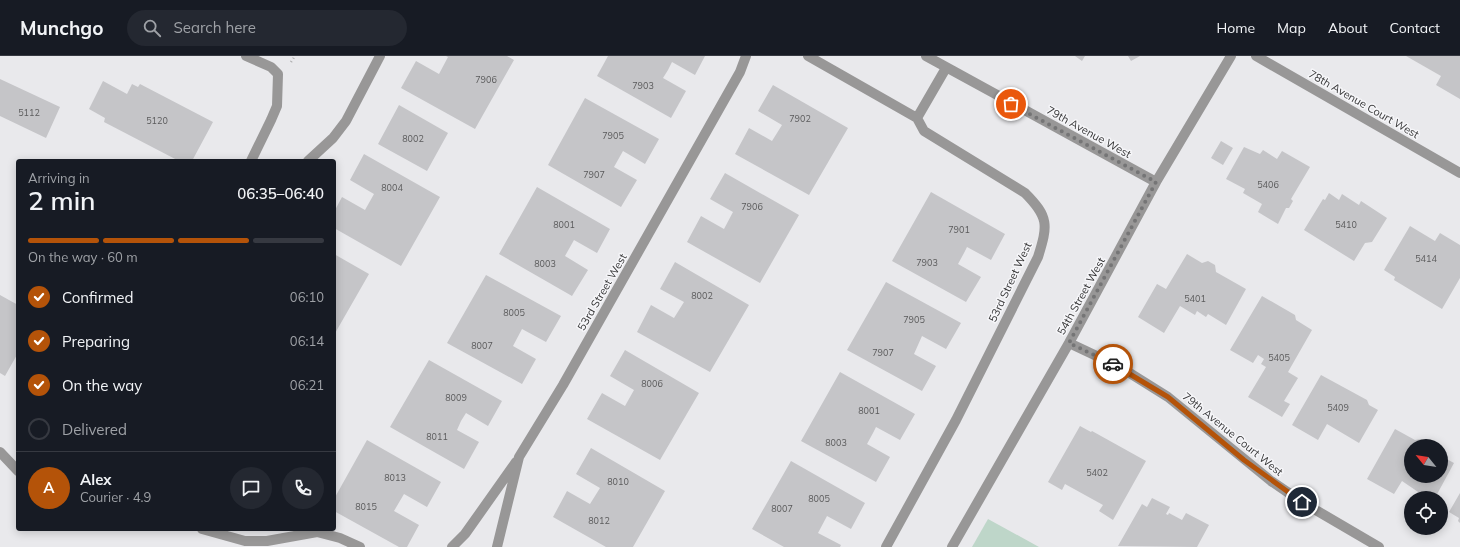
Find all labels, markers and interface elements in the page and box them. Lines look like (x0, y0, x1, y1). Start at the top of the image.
search box (127, 10, 407, 46)
text: Munchgo (20, 16, 103, 40)
icon: search (141, 17, 163, 39)
text: Search here (173, 18, 256, 37)
text: Home (1216, 19, 1255, 37)
text: Map (1277, 19, 1306, 37)
text: About (1328, 19, 1368, 37)
text: Contact (1390, 19, 1440, 37)
street label: 78th Avenue Court West (1306, 67, 1422, 141)
house number: 7906 (475, 74, 497, 85)
house number: 7903 (632, 80, 654, 91)
pin (994, 87, 1028, 121)
icon: bag (1000, 93, 1022, 115)
street label: 79th Avenue West (1044, 103, 1134, 161)
house number: 5112 (18, 107, 40, 118)
house number: 7902 (789, 113, 811, 124)
house number: 5120 (146, 115, 168, 126)
house number: 7905 (602, 130, 624, 141)
house number: 8002 (402, 133, 424, 144)
house number: 7907 (583, 169, 605, 180)
text: Arriving in (28, 170, 90, 186)
house number: 5406 (1257, 179, 1279, 190)
house number: 8004 (381, 182, 403, 193)
text: 2 min (28, 184, 96, 217)
text: 06:35–06:40 (237, 184, 324, 203)
house number: 7906 (741, 201, 763, 212)
house number: 8001 (553, 219, 575, 230)
house number: 5410 (1335, 219, 1357, 230)
house number: 7901 (948, 224, 970, 235)
street label: 53rd Street West (985, 240, 1035, 324)
text: On the way · 60 m (28, 249, 138, 265)
street label: 53rd Street West (574, 251, 630, 333)
house number: 5414 (1415, 253, 1437, 264)
street label: 54th Street West (1054, 255, 1108, 337)
house number: 7903 (916, 257, 938, 268)
house number: 8003 (534, 258, 556, 269)
icon: check (28, 286, 50, 308)
text: Confirmed (62, 288, 133, 307)
text: 06:10 (290, 289, 324, 305)
house number: 8002 (691, 290, 713, 301)
house number: 5401 (1184, 293, 1206, 304)
house number: 8005 (503, 307, 525, 318)
house number: 7905 (903, 314, 925, 325)
icon: check (28, 330, 50, 352)
text: Preparing (62, 332, 130, 351)
text: 06:14 (290, 333, 324, 349)
house number: 8007 (471, 340, 493, 351)
courier (1093, 344, 1133, 384)
house number: 7907 (872, 347, 894, 358)
house number: 5405 (1268, 352, 1290, 363)
icon: car (1102, 353, 1124, 375)
icon: check (28, 374, 50, 396)
text: On the way (62, 376, 142, 395)
text: 06:21 (290, 377, 324, 393)
house number: 8006 (641, 378, 663, 389)
street label: 79th Avenue Court West (1180, 389, 1286, 479)
house number: 8009 (445, 392, 467, 403)
house number: 5409 (1327, 402, 1349, 413)
house number: 8001 (858, 405, 880, 416)
text: Delivered (62, 420, 127, 439)
house number: 8011 (426, 431, 448, 442)
house number: 8003 (825, 437, 847, 448)
north arrow (1404, 439, 1448, 483)
map controls (1404, 439, 1448, 535)
button: chat (230, 467, 272, 509)
button: phone (282, 467, 324, 509)
house number: 5402 (1086, 467, 1108, 478)
text: Alex (80, 470, 112, 489)
house number: 8013 (384, 472, 406, 483)
house number: 8010 (607, 476, 629, 487)
text: A (43, 478, 55, 497)
pin (1285, 485, 1319, 519)
text: Courier · 4.9 (80, 489, 151, 505)
icon: home (1291, 491, 1313, 513)
button: locate (1404, 491, 1448, 535)
house number: 8005 (808, 493, 830, 504)
house number: 8015 (355, 501, 377, 512)
house number: 8007 (771, 503, 793, 514)
house number: 8012 (588, 515, 610, 526)

